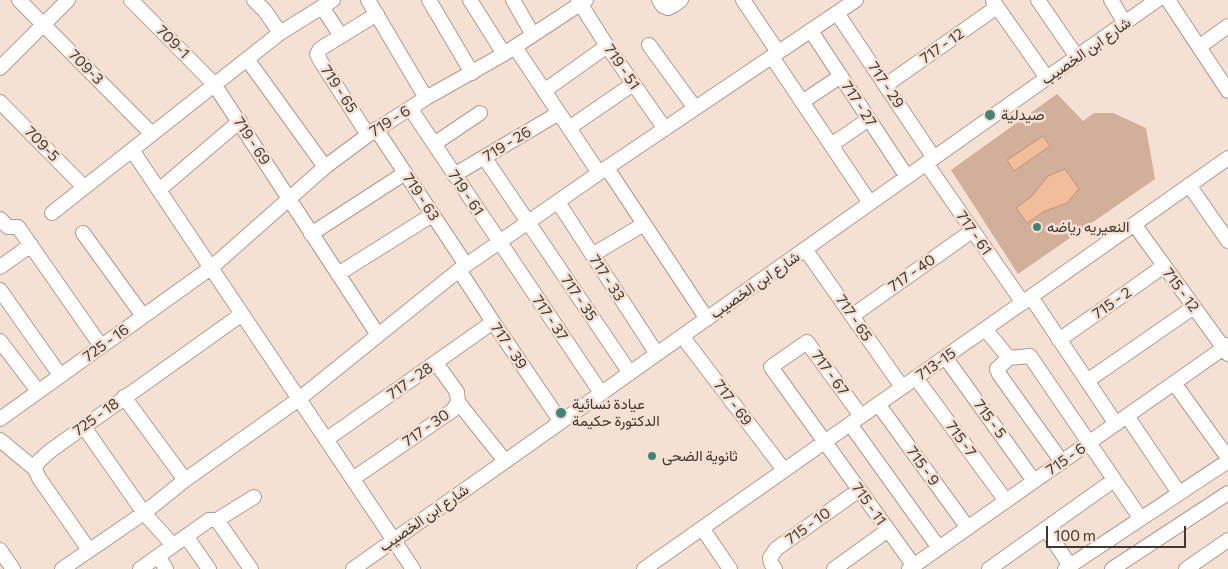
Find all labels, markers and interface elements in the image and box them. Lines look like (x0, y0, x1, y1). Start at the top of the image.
street label: شارع ابن الخصيب (1038, 14, 1134, 88)
street label: 709-1 (153, 22, 193, 62)
street label: 717 - 12 (917, 25, 967, 67)
street label: 719 - 51 (600, 41, 644, 93)
street label: 709-3 (65, 46, 107, 88)
street label: 717 - 29 (864, 59, 908, 111)
street label: 719 - 65 (317, 62, 361, 116)
street label: 717 - 27 (838, 78, 880, 130)
street label: 719 - 6 (366, 102, 414, 140)
place label: صيدلية (1001, 106, 1045, 124)
marker: صيدلية (983, 108, 997, 122)
street label: 719 - 69 (230, 114, 274, 168)
street label: 709-5 (21, 123, 63, 165)
street label: 719 - 26 (480, 123, 534, 165)
street label: 719 - 61 (444, 167, 488, 219)
street label: 719 - 63 (399, 170, 443, 224)
street label: 717 - 61 (952, 207, 996, 259)
place label: النعيريه رياضه (1047, 218, 1130, 236)
marker: النعيريه رياضه (1031, 221, 1043, 233)
street label: شارع ابن الخصيب (707, 248, 803, 322)
street label: 717 - 40 (885, 250, 939, 296)
street label: 717 - 33 (585, 252, 629, 304)
street label: 715 - 12 (1159, 265, 1203, 315)
street label: 717 - 35 (557, 272, 601, 324)
street label: 715 - 2 (1089, 283, 1135, 323)
street label: 717 - 65 (832, 291, 876, 345)
street label: 717 - 37 (528, 292, 572, 344)
street label: 717 - 39 (487, 319, 531, 373)
street label: 725 - 16 (79, 320, 133, 366)
street label: 713-15 (913, 344, 959, 384)
street label: 717 - 67 (808, 347, 852, 399)
street label: 717 - 28 (384, 359, 436, 403)
street label: 717 - 69 (710, 377, 756, 429)
street label: 725 - 18 (69, 394, 123, 440)
place label: عيادة نسائية الدكتورة حكيمة (572, 395, 660, 430)
street label: 715 - 5 (970, 396, 1010, 442)
street label: 717 - 30 (399, 406, 453, 450)
marker: عيادة نسائية الدكتورة حكيمة (554, 406, 568, 420)
street label: 715 -7 (942, 417, 980, 461)
street label: 715 - 6 (1043, 439, 1089, 479)
street label: 715 - 9 (903, 443, 943, 489)
place label: ثانوية الضحى (662, 447, 738, 465)
marker: ثانوية الضحى (646, 450, 658, 462)
street label: 715 - 11 (848, 479, 890, 529)
street label: شارع ابن الخصيب (376, 481, 472, 555)
street label: 715 - 10 (782, 504, 834, 548)
scale bar (1048, 516, 1188, 548)
text: 100 m (1054, 526, 1096, 544)

